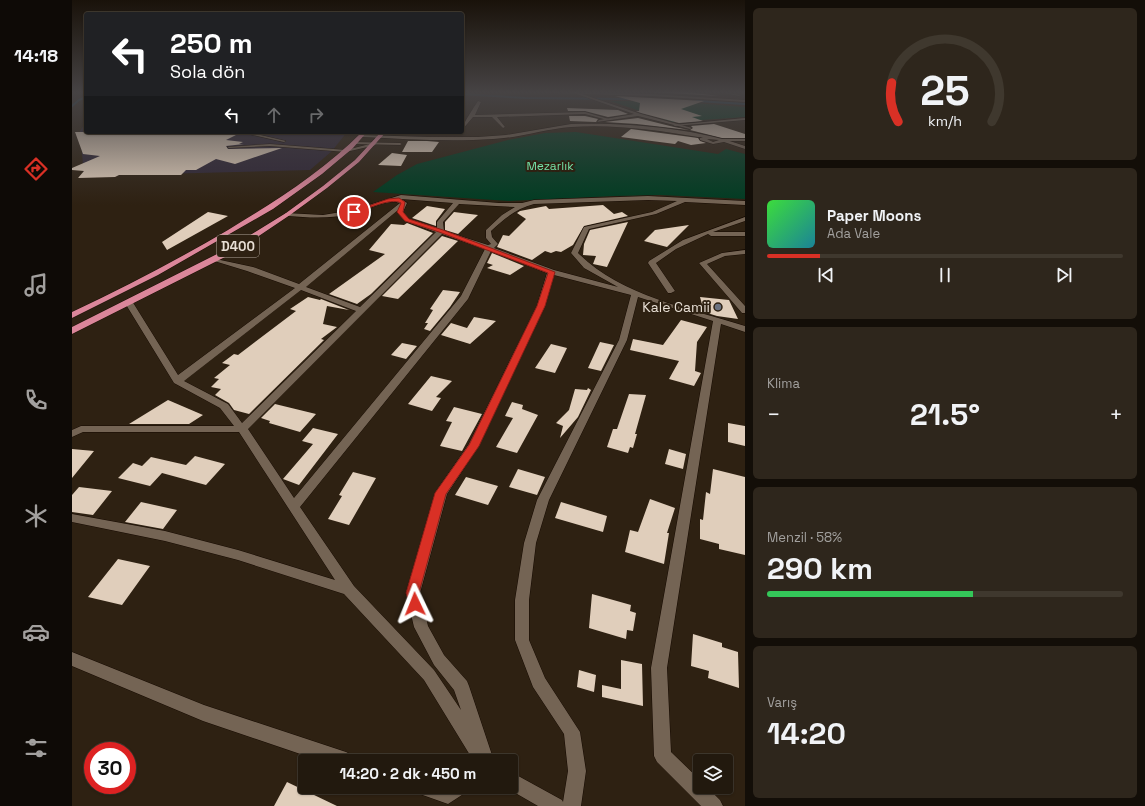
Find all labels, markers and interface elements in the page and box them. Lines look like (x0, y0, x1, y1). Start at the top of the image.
text: 250 m (170, 25, 253, 61)
icon: left (104, 28, 156, 80)
text: 14:18 (14, 44, 58, 67)
text: Sola dön (170, 60, 245, 83)
text: 25 (920, 64, 970, 117)
icon: left (221, 104, 243, 126)
icon: ahead (263, 104, 285, 126)
icon: right (305, 104, 327, 126)
text: km/h (928, 111, 962, 129)
icon: directions (22, 155, 50, 183)
park label: Mezarlık (526, 158, 574, 174)
pin (337, 195, 371, 229)
icon: arrive (343, 201, 365, 223)
text: Paper Moons (827, 206, 921, 225)
text: Ada Vale (827, 225, 880, 242)
road number: D400 (217, 235, 259, 257)
icon: previous (815, 264, 837, 286)
icon: pause (934, 264, 956, 286)
icon: next (1053, 264, 1075, 286)
icon: music (22, 271, 50, 299)
place label: Kale Camii (642, 298, 710, 316)
marker: Kale Camii (713, 302, 723, 312)
text: Klima (767, 375, 800, 392)
icon: phone (22, 386, 50, 414)
text: 21.5° (910, 395, 980, 434)
text: − (767, 400, 781, 428)
text: + (1109, 400, 1123, 428)
icon: climate (22, 502, 50, 530)
text: Menzil · 58% (767, 529, 842, 546)
text: 290 km (767, 549, 873, 588)
position arrow (394, 583, 436, 625)
icon: car (22, 618, 50, 646)
text: Varış (767, 694, 797, 711)
text: 14:20 (767, 714, 846, 753)
icon: filters (22, 734, 50, 762)
speed limit sign: 30 (84, 742, 136, 794)
map controls (693, 754, 733, 794)
button: layers (693, 754, 733, 794)
text: 14:20 · 2 dk · 450 m (340, 764, 476, 783)

